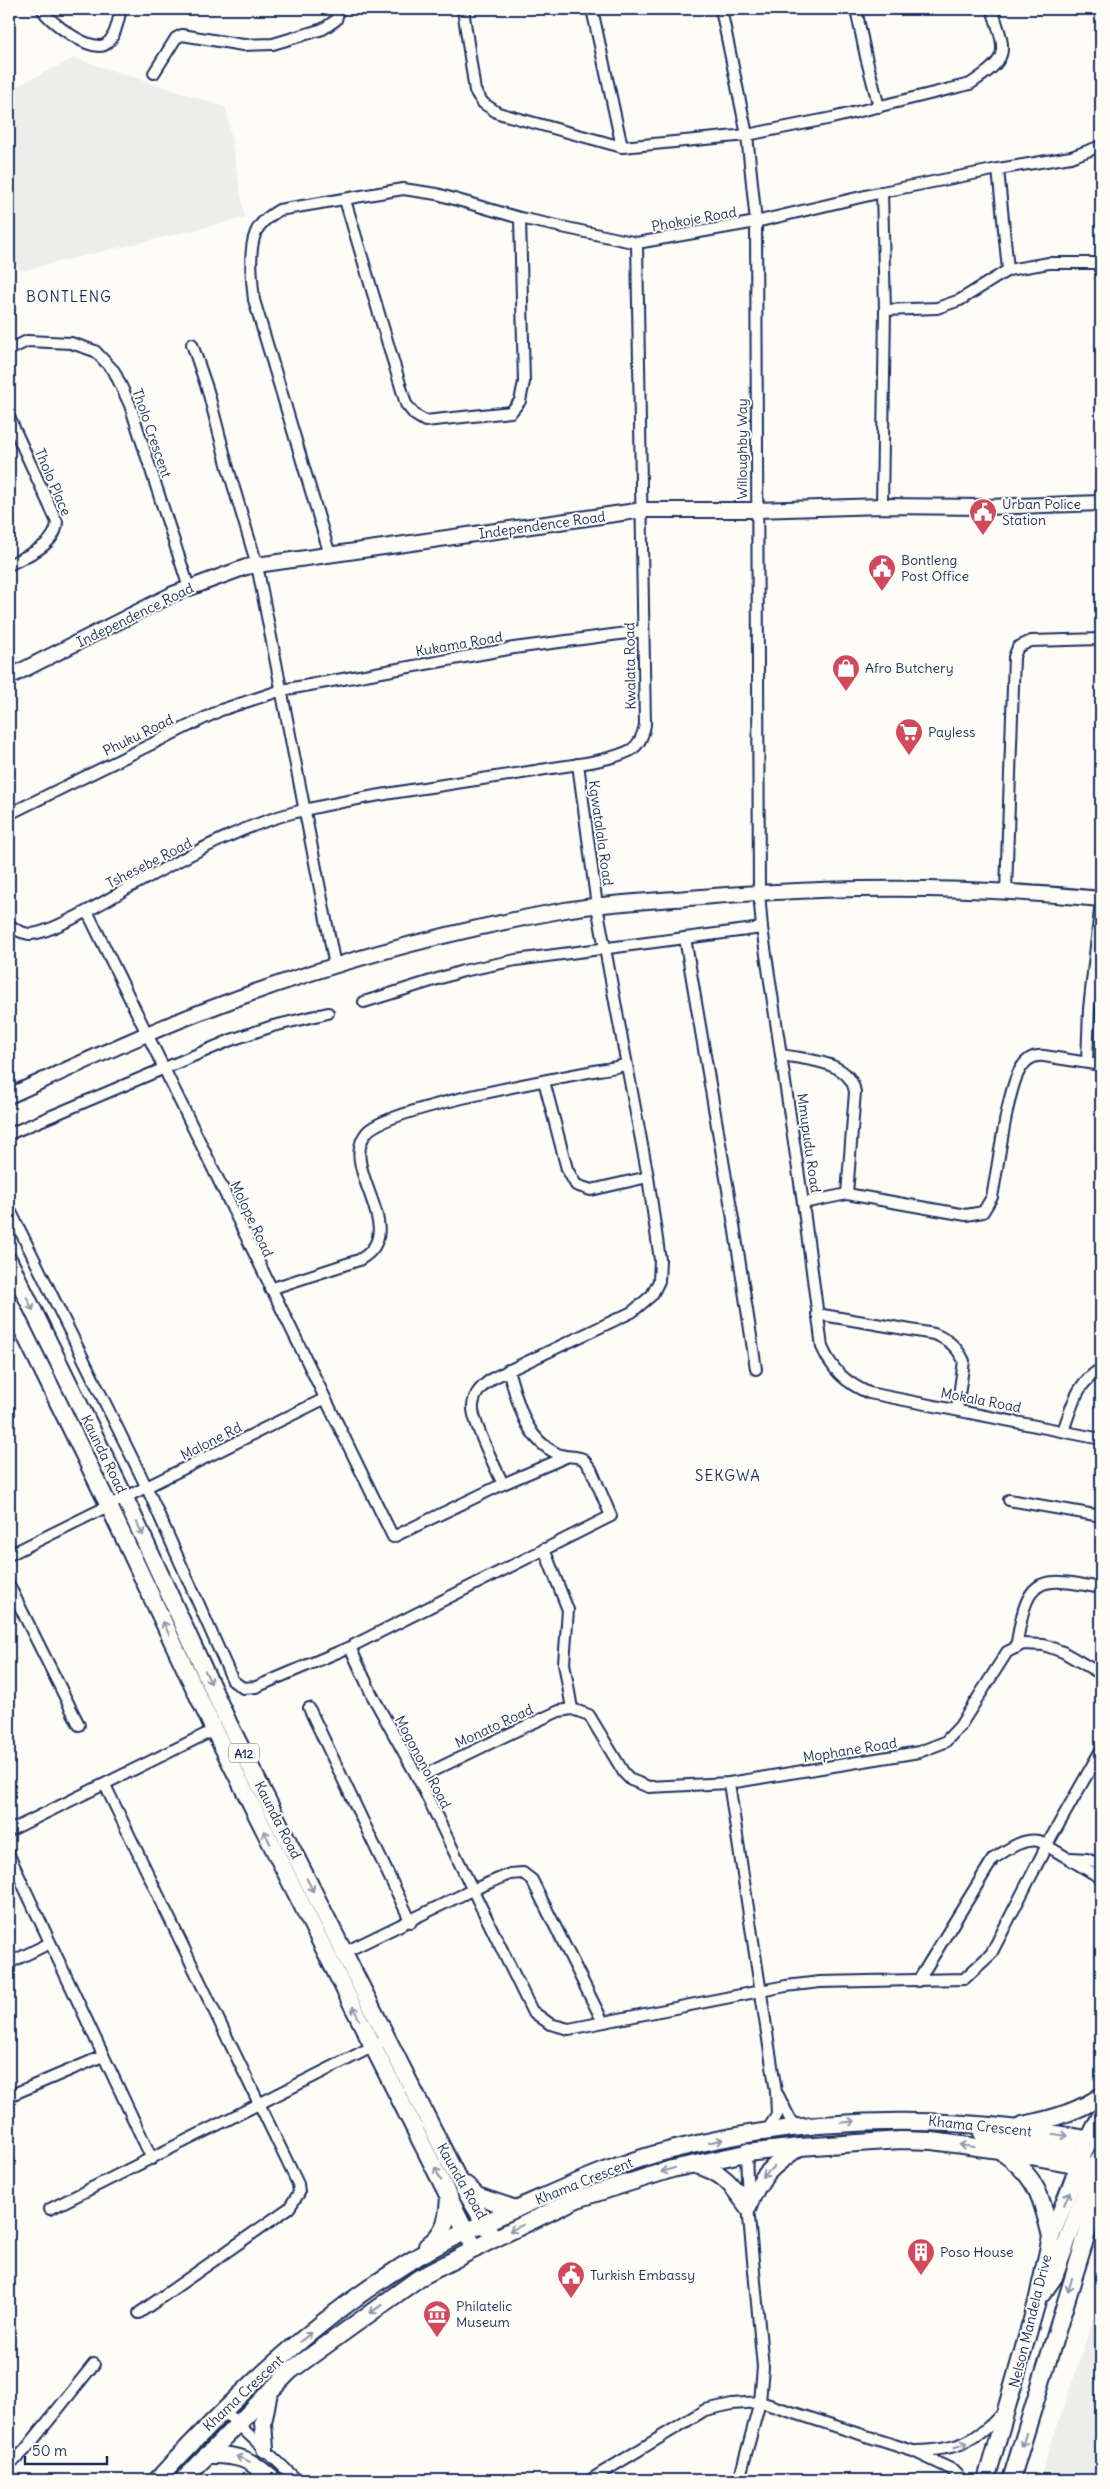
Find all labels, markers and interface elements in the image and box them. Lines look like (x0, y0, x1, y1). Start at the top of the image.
street label: Phokoje Road (650, 203, 738, 235)
district label: BONTLENG (26, 287, 112, 306)
street label: Tholo Crescent (128, 386, 176, 480)
street label: Willoughby Way (733, 398, 751, 500)
street label: Tholo Place (31, 446, 75, 518)
place label: Urban Police Station (1002, 495, 1081, 529)
public building icon: Urban Police Station (968, 497, 998, 536)
street label: Independence Road (477, 507, 607, 543)
place label: Bontleng Post Office (901, 551, 969, 585)
public building icon: Bontleng Post Office (867, 553, 897, 592)
street label: Independence Road (74, 579, 196, 651)
street label: Kwalata Road (620, 622, 640, 710)
street label: Kukama Road (414, 627, 504, 661)
shop icon: Afro Butchery (831, 653, 861, 692)
place label: Afro Butchery (865, 659, 954, 677)
street label: Phuku Road (100, 710, 176, 760)
supermarket icon: Payless (894, 717, 924, 756)
place label: Payless (928, 723, 975, 741)
street label: Kgwatalala Road (585, 779, 617, 887)
street label: Tshesebe Road (103, 834, 195, 892)
street label: Mmupudu Road (793, 1092, 825, 1194)
street label: Molope Road (227, 1178, 277, 1260)
one-way arrow (26, 1296, 35, 1311)
street label: Mokala Road (939, 1383, 1023, 1417)
street label: Kaunda Road (77, 1412, 131, 1496)
street label: Malone Rd (177, 1418, 245, 1464)
district label: SEKGWA (695, 1466, 761, 1485)
one-way arrow (135, 1521, 145, 1536)
one-way arrow (161, 1621, 170, 1636)
one-way arrow (203, 1669, 213, 1684)
street label: Monato Road (452, 1700, 536, 1752)
street label: Mogonono Road (391, 1712, 455, 1812)
street label: Mophane Road (802, 1734, 898, 1766)
road number: A12 (229, 1744, 259, 1762)
street label: Kaunda Road (251, 1778, 305, 1862)
one-way arrow (262, 1830, 271, 1845)
one-way arrow (305, 1878, 315, 1893)
one-way arrow (351, 2006, 361, 2021)
street label: Khama Crescent (927, 2112, 1033, 2140)
one-way arrow (839, 2117, 855, 2127)
one-way arrow (1053, 2130, 1069, 2140)
one-way arrow (708, 2136, 724, 2145)
street label: Kaunda Road (433, 2140, 491, 2222)
one-way arrow (959, 2140, 975, 2150)
street label: Khama Crescent (533, 2153, 636, 2209)
one-way arrow (433, 2166, 443, 2181)
one-way arrow (660, 2166, 676, 2176)
one-way arrow (762, 2166, 774, 2178)
one-way arrow (1062, 2191, 1072, 2206)
one-way arrow (509, 2224, 524, 2233)
building icon: Poso House (906, 2237, 936, 2276)
place label: Poso House (940, 2243, 1014, 2261)
street label: Nelson Mandela Drive (1005, 2253, 1055, 2389)
public building icon: Turkish Embassy (556, 2260, 586, 2299)
place label: Turkish Embassy (590, 2266, 695, 2284)
one-way arrow (1065, 2276, 1075, 2292)
place label: Philatelic Museum (456, 2297, 512, 2331)
museum icon: Philatelic Museum (422, 2299, 452, 2338)
one-way arrow (369, 2304, 383, 2314)
one-way arrow (299, 2332, 312, 2343)
street label: Khama Crescent (199, 2351, 287, 2435)
one-way arrow (1018, 2432, 1028, 2448)
scale bar (25, 2434, 108, 2466)
one-way arrow (953, 2439, 969, 2449)
text: 50 m (32, 2441, 67, 2460)
one-way arrow (236, 2454, 252, 2463)

